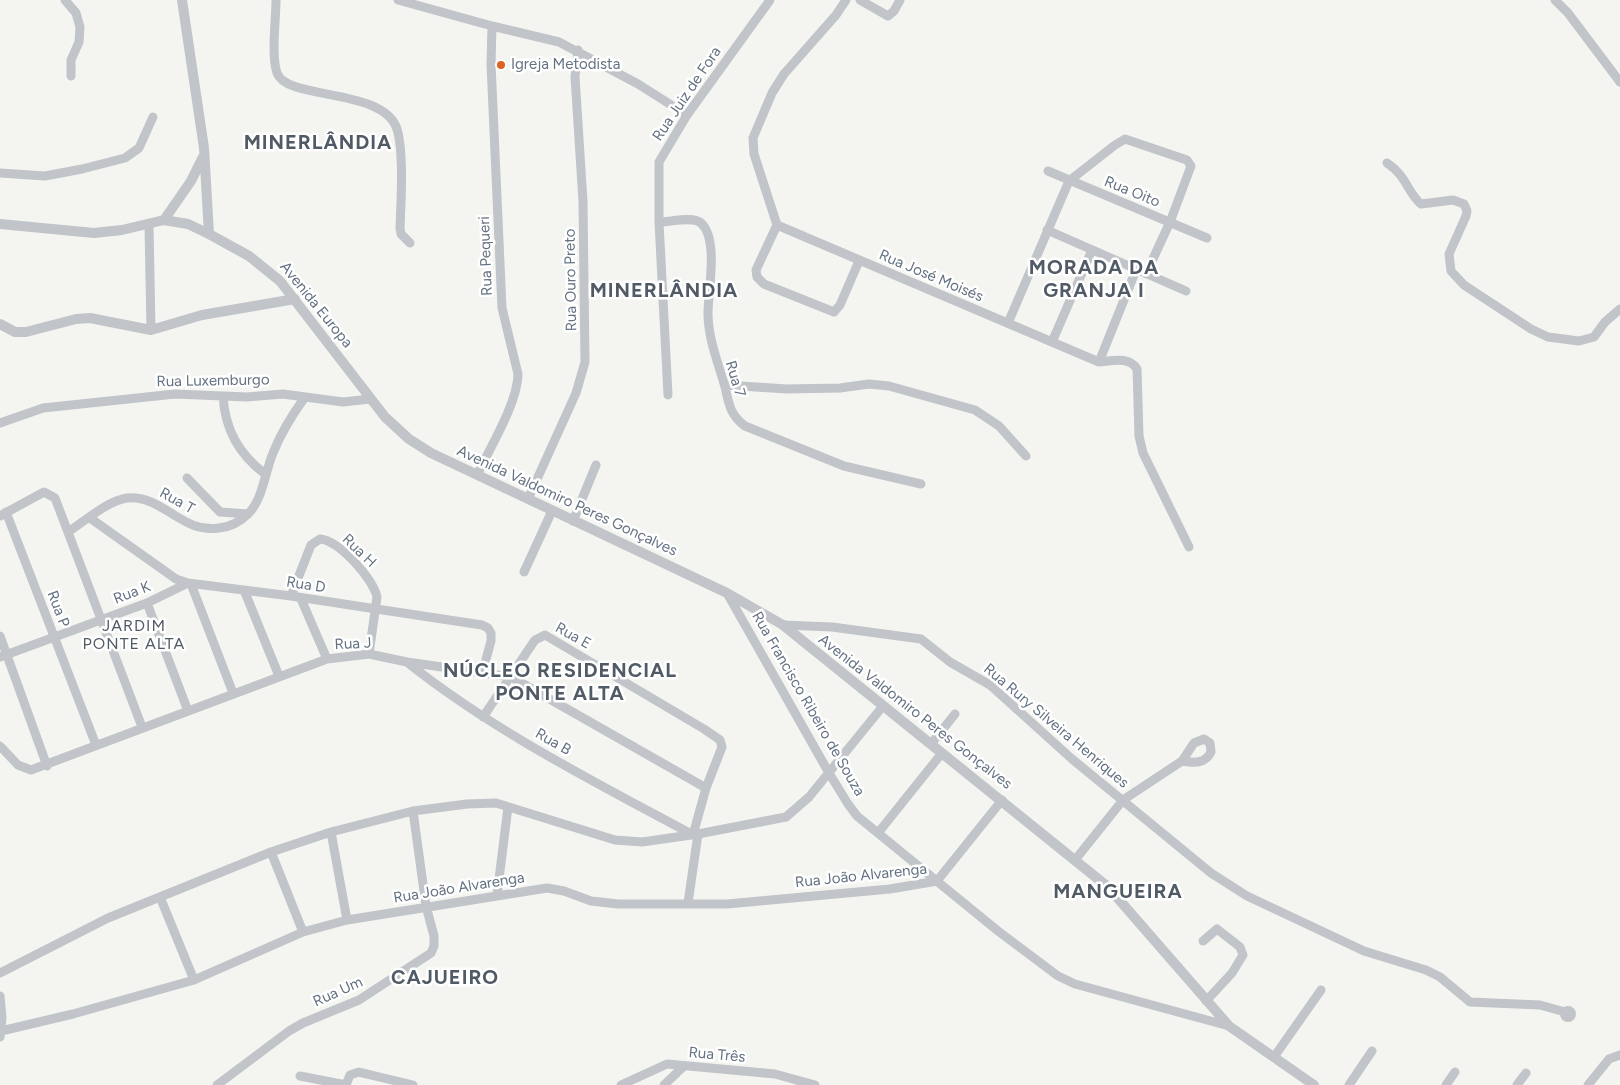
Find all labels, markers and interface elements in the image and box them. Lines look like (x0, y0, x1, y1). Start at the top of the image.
street label: Rua Juiz de Fora (649, 43, 725, 145)
place label: Igreja Metodista (511, 56, 620, 74)
marker: Igreja Metodista (495, 59, 507, 71)
district label: MINERLÂNDIA (242, 131, 394, 155)
street label: Rua Oito (1101, 173, 1163, 211)
street label: Rua Pequeri (476, 216, 496, 296)
street label: Rua Ouro Preto (561, 228, 581, 332)
street label: Rua José Moisés (876, 246, 986, 306)
district label: MORADA DA GRANJA I (1028, 256, 1160, 303)
street label: Avenida Europa (276, 258, 356, 352)
district label: MINERLÂNDIA (588, 279, 740, 303)
street label: Rua 7 (721, 359, 749, 399)
street label: Rua Luxemburgo (156, 371, 270, 391)
street label: Avenida Valdomiro Peres Gonçalves (454, 442, 680, 560)
street label: Rua T (156, 484, 198, 518)
street label: Rua H (338, 531, 380, 571)
street label: Rua D (285, 573, 327, 597)
street label: Rua K (111, 578, 153, 608)
street label: Rua P (43, 588, 73, 630)
street label: Rua Francisco Ribeiro de Souza (748, 609, 868, 799)
district label: JARDIM PONTE ALTA (81, 616, 187, 654)
street label: Rua E (552, 619, 594, 653)
street label: Avenida Valdomiro Peres Gonçalves (815, 631, 1015, 793)
street label: Rua J (334, 634, 372, 654)
district label: NÚCLEO RESIDENCIAL PONTE ALTA (441, 659, 679, 706)
street label: Rua Rury Silveira Henriques (980, 660, 1132, 792)
street label: Rua B (532, 725, 574, 759)
street label: Rua João Alvarenga (794, 860, 928, 892)
street label: Rua João Alvarenga (392, 869, 526, 907)
district label: MANGUEIRA (1052, 880, 1184, 904)
district label: CAJUEIRO (390, 966, 500, 990)
street label: Rua Um (310, 973, 366, 1011)
street label: Rua Três (688, 1044, 746, 1066)

